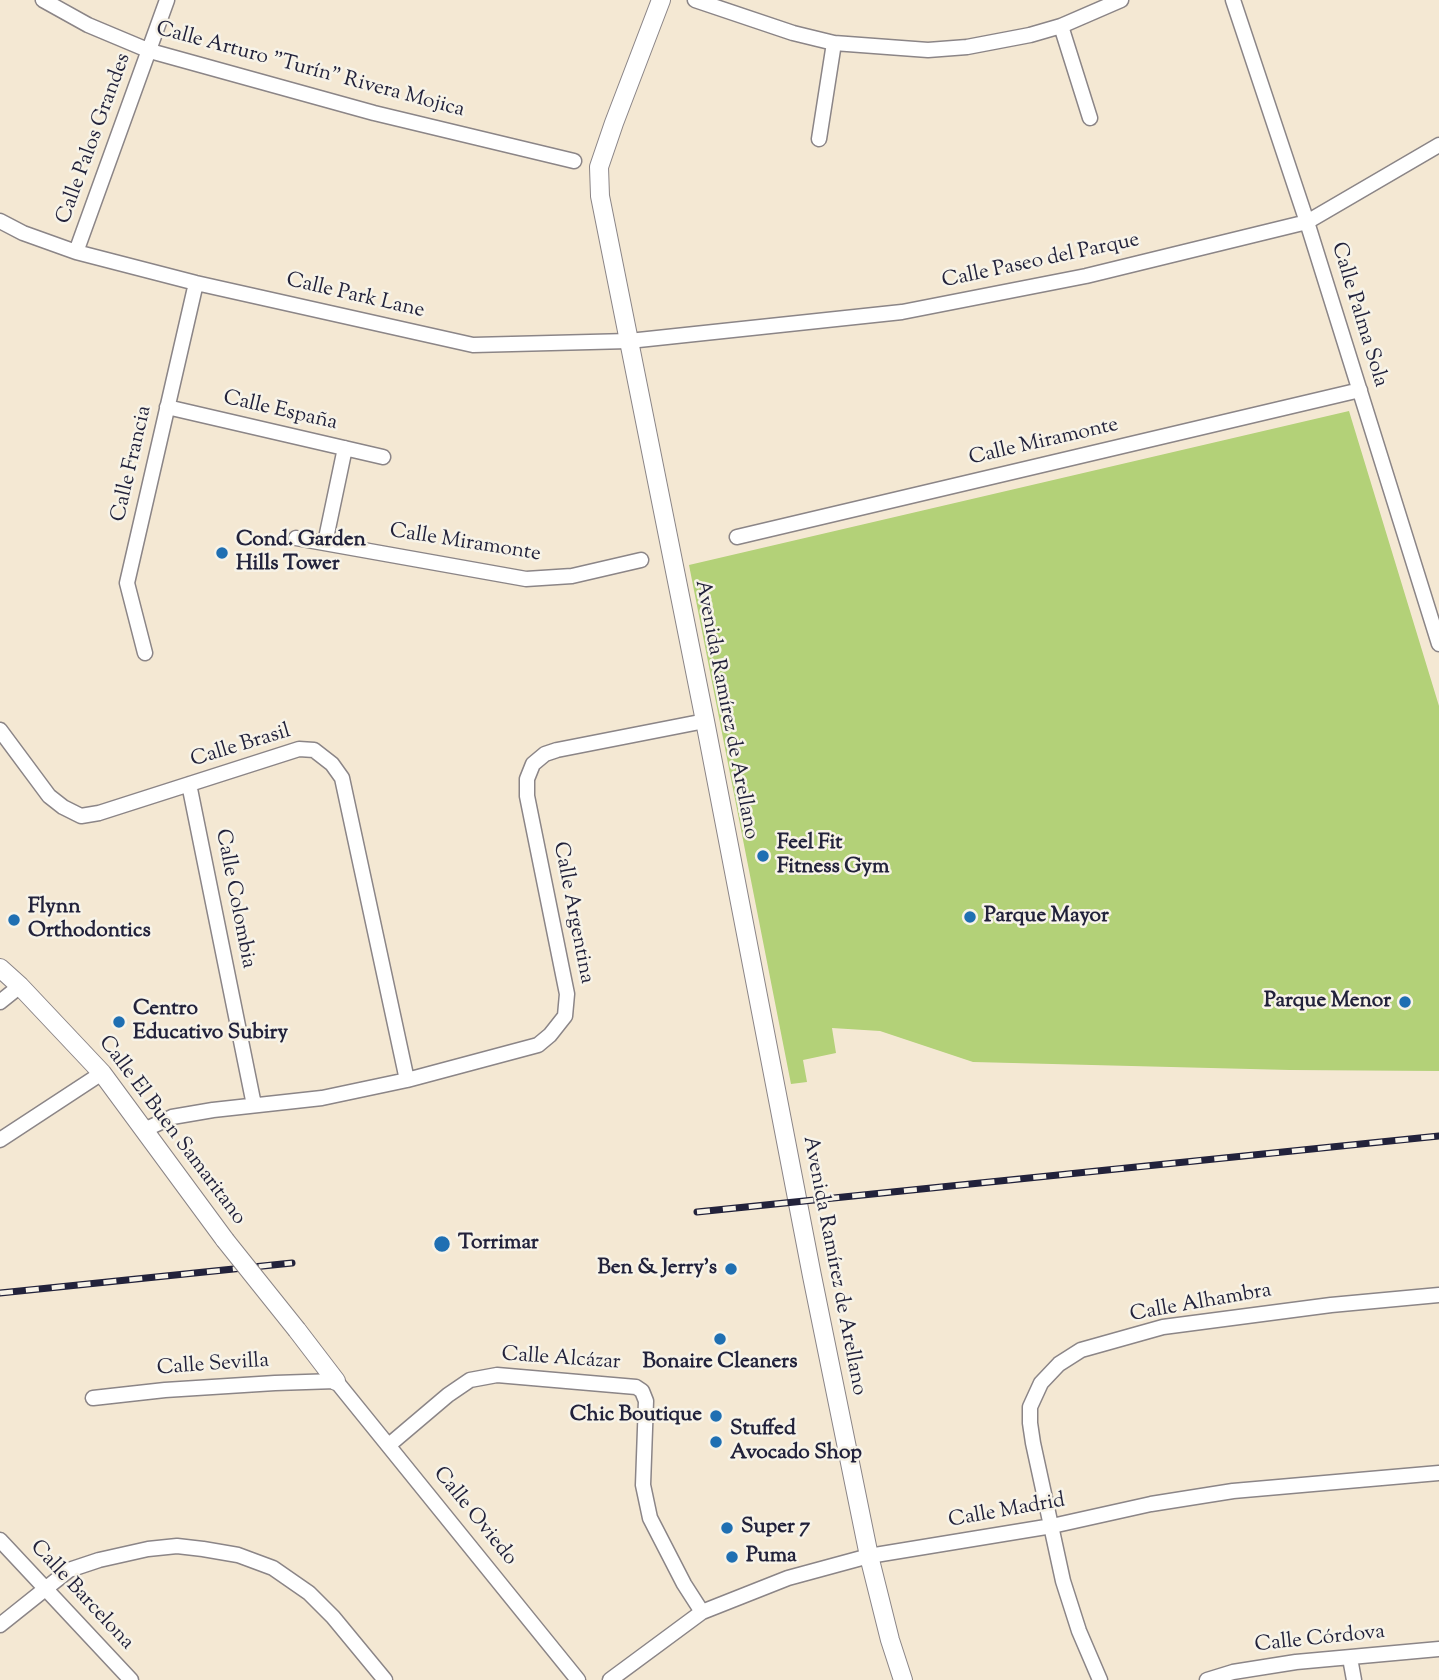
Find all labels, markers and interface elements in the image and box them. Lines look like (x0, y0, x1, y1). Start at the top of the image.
street label: Calle Arturo "Turín" Rivera Mojica (153, 18, 467, 124)
street label: Calle Palos Grandes (52, 50, 138, 228)
street label: Calle Paseo del Parque (940, 229, 1142, 295)
street label: Calle Palma Sola (1324, 240, 1392, 390)
street label: Calle Park Lane (283, 269, 427, 325)
street label: Calle España (220, 387, 340, 437)
street label: Calle Francia (107, 404, 159, 524)
street label: Calle Miramonte (967, 414, 1121, 472)
street label: Calle Miramonte (388, 520, 542, 568)
place label: Cond. Garden Hills Tower (236, 528, 366, 578)
marker: Cond. Garden Hills Tower (214, 545, 230, 561)
street label: Avenida Ramírez de Arellano (687, 578, 763, 842)
street label: Calle Brasil (188, 720, 294, 774)
street label: Calle Colombia (208, 827, 260, 971)
place label: Feel Fit Fitness Gym (777, 831, 889, 881)
street label: Calle Argentina (546, 840, 598, 986)
marker: Feel Fit Fitness Gym (755, 848, 771, 864)
place label: Flynn Orthodontics (28, 895, 151, 945)
place label: Parque Mayor (984, 904, 1109, 930)
marker: Parque Mayor (962, 909, 978, 925)
marker: Flynn Orthodontics (6, 912, 22, 928)
place label: Parque Menor (1264, 989, 1391, 1015)
marker: Parque Menor (1397, 994, 1413, 1010)
place label: Centro Educativo Subiry (133, 997, 288, 1047)
marker: Centro Educativo Subiry (111, 1014, 127, 1030)
street label: Calle El Buen Samaritano (92, 1031, 250, 1231)
street label: Avenida Ramírez de Arellano (795, 1134, 871, 1398)
place label: Torrimar (458, 1231, 539, 1257)
marker: Torrimar (432, 1234, 452, 1254)
place label: Ben & Jerry's (597, 1256, 717, 1282)
marker: Ben & Jerry's (723, 1261, 739, 1277)
street label: Calle Alhambra (1128, 1279, 1274, 1329)
marker: Bonaire Cleaners (712, 1331, 728, 1347)
street label: Calle Alcázar (501, 1343, 621, 1377)
street label: Calle Sevilla (156, 1350, 270, 1382)
place label: Bonaire Cleaners (643, 1350, 797, 1376)
place label: Chic Boutique (570, 1403, 702, 1429)
marker: Chic Boutique (708, 1408, 724, 1424)
place label: Stuffed Avocado Shop (730, 1417, 862, 1467)
marker: Stuffed Avocado Shop (708, 1434, 724, 1450)
street label: Calle Oviedo (427, 1463, 521, 1571)
street label: Calle Madrid (947, 1489, 1067, 1535)
place label: Super 7 (741, 1515, 810, 1541)
marker: Super 7 (719, 1520, 735, 1536)
street label: Calle Barcelona (24, 1536, 138, 1656)
place label: Puma (746, 1544, 797, 1570)
marker: Puma (724, 1549, 740, 1565)
street label: Calle Córdova (1254, 1621, 1386, 1659)

